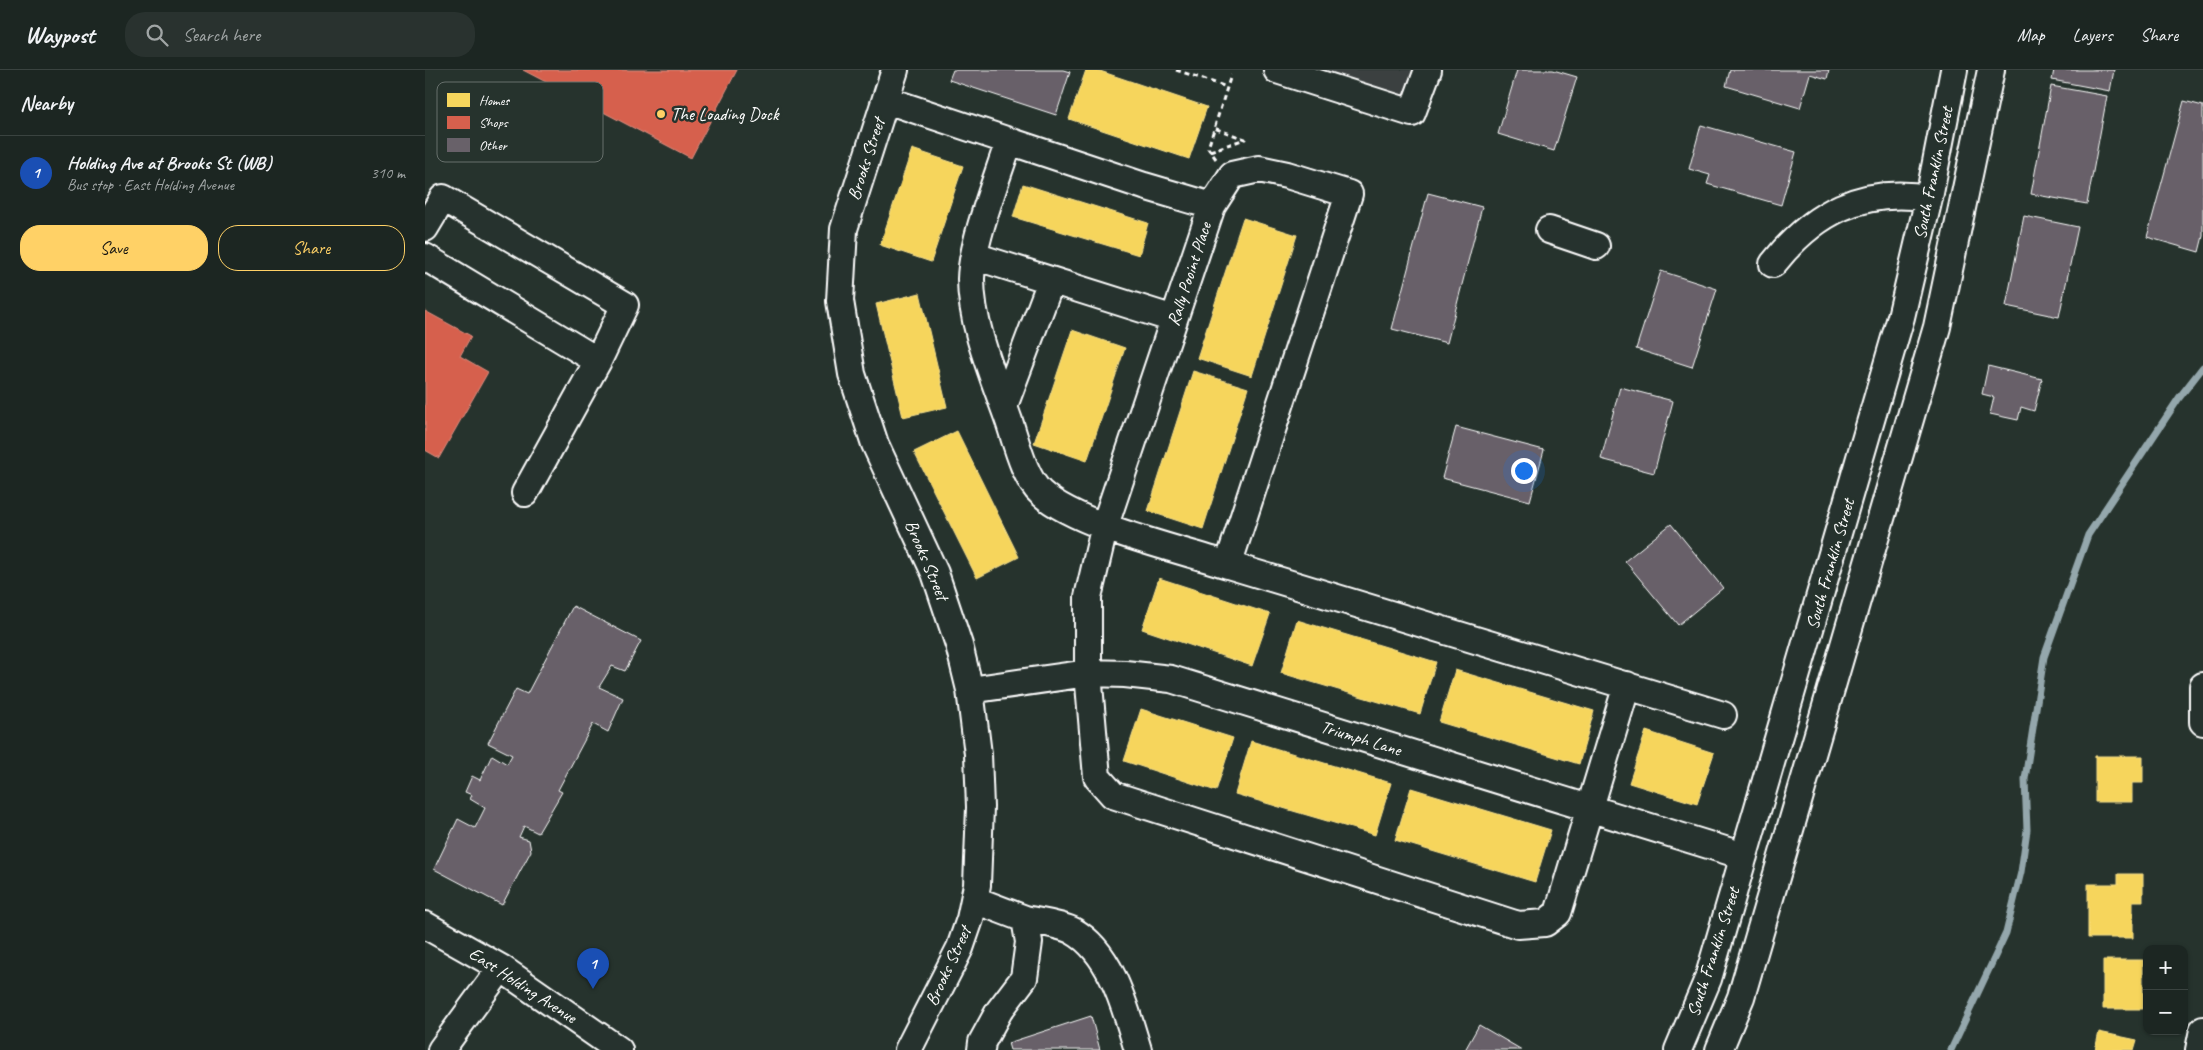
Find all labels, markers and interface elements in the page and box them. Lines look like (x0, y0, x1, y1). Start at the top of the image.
search box (125, 12, 475, 57)
text: Waypost (25, 20, 95, 50)
icon: search (143, 21, 171, 49)
text: Search here (183, 23, 260, 47)
text: Map (2017, 24, 2045, 46)
text: Layers (2073, 24, 2112, 46)
text: Share (2140, 24, 2178, 46)
legend (437, 82, 603, 162)
text: Nearby (20, 90, 73, 116)
text: Homes (479, 92, 510, 109)
place label: The Loading Dock (671, 103, 780, 125)
street label: South Franklin Street (1908, 103, 1958, 241)
marker: The Loading Dock (655, 108, 667, 120)
street label: Brooks Street (842, 112, 891, 203)
text: Shops (479, 114, 509, 131)
text: Other (479, 137, 508, 154)
text: Holding Ave at Brooks St (WB) (67, 151, 272, 175)
text: 1 (32, 163, 40, 183)
text: 310 m (371, 163, 405, 183)
text: Bus stop · East Holding Avenue (67, 175, 234, 195)
street label: Rally Pooint Place (1162, 218, 1216, 328)
button: Save (20, 225, 208, 271)
button: Share (218, 225, 405, 271)
your location (1511, 458, 1537, 484)
street label: South Franklin Street (1801, 494, 1860, 632)
street label: Brooks Street (900, 517, 955, 606)
street label: Triumph Lane (1318, 715, 1405, 761)
street label: South Franklin Street (1682, 883, 1745, 1019)
street label: Brooks Street (920, 920, 977, 1009)
street label: East Holding Avenue (465, 942, 582, 1029)
map controls (2143, 945, 2188, 1035)
button: + (2143, 945, 2188, 990)
pin: 1 (577, 948, 609, 989)
button: − (2143, 990, 2188, 1035)

